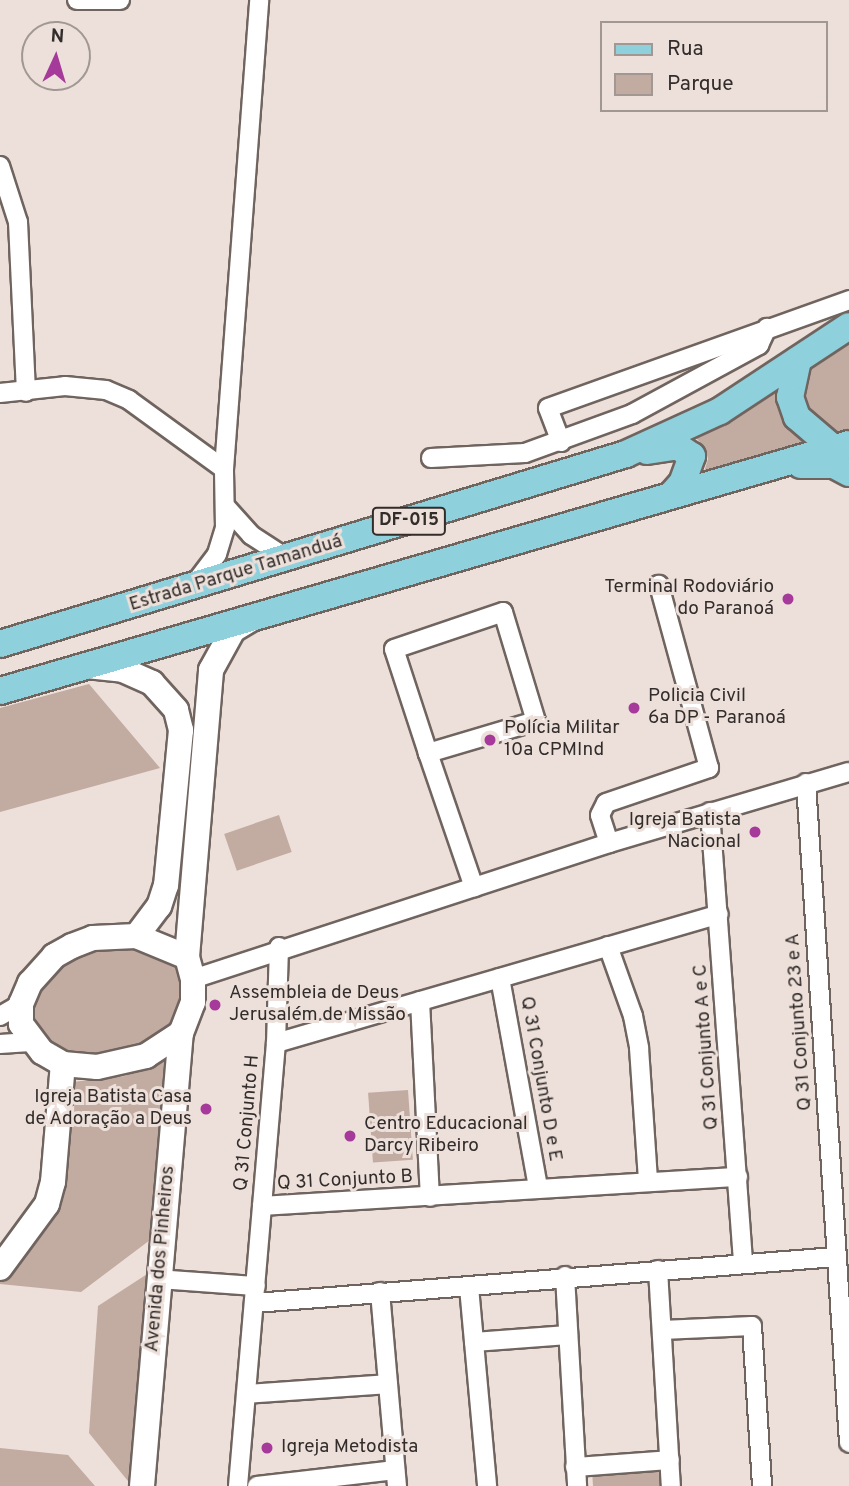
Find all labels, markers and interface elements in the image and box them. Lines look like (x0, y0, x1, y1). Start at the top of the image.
north arrow (21, 21, 91, 91)
legend (600, 21, 828, 112)
text: N (50, 25, 65, 49)
text: Rua (667, 36, 704, 63)
text: Parque (667, 71, 734, 98)
road number: DF-015 (370, 506, 448, 536)
street label: Estrada Parque Tamanduá (126, 531, 346, 617)
place label: Terminal Rodoviário do Paranoá (604, 577, 774, 621)
marker: Terminal Rodoviário do Paranoá (780, 591, 796, 607)
place label: Policia Civil 6a DP - Paranoá (648, 686, 786, 730)
marker: Policia Civil 6a DP - Paranoá (626, 700, 642, 716)
place label: Polícia Militar 10a CPMInd (504, 718, 620, 762)
marker: Polícia Militar 10a CPMInd (482, 732, 498, 748)
place label: Igreja Batista Nacional (629, 810, 741, 854)
marker: Igreja Batista Nacional (747, 824, 763, 840)
street label: Q 31 Conjunto 23 e A (782, 932, 818, 1112)
street label: Q 31 Conjunto A e C (690, 962, 724, 1132)
place label: Assembleia de Deus Jerusalém de Missão (229, 983, 406, 1027)
street label: Q 31 Conjunto D e E (514, 995, 566, 1163)
marker: Assembleia de Deus Jerusalém de Missão (207, 997, 223, 1013)
street label: Q 31 Conjunto H (231, 1054, 265, 1192)
place label: Igreja Batista Casa de Adoração a Deus (24, 1087, 192, 1131)
marker: Igreja Batista Casa de Adoração a Deus (198, 1101, 214, 1117)
place label: Centro Educacional Darcy Ribeiro (364, 1114, 528, 1158)
marker: Centro Educacional Darcy Ribeiro (342, 1128, 358, 1144)
street label: Avenida dos Pinheiros (141, 1165, 181, 1353)
street label: Q 31 Conjunto B (276, 1166, 414, 1196)
place label: Igreja Metodista (281, 1437, 418, 1459)
marker: Igreja Metodista (259, 1440, 275, 1456)

